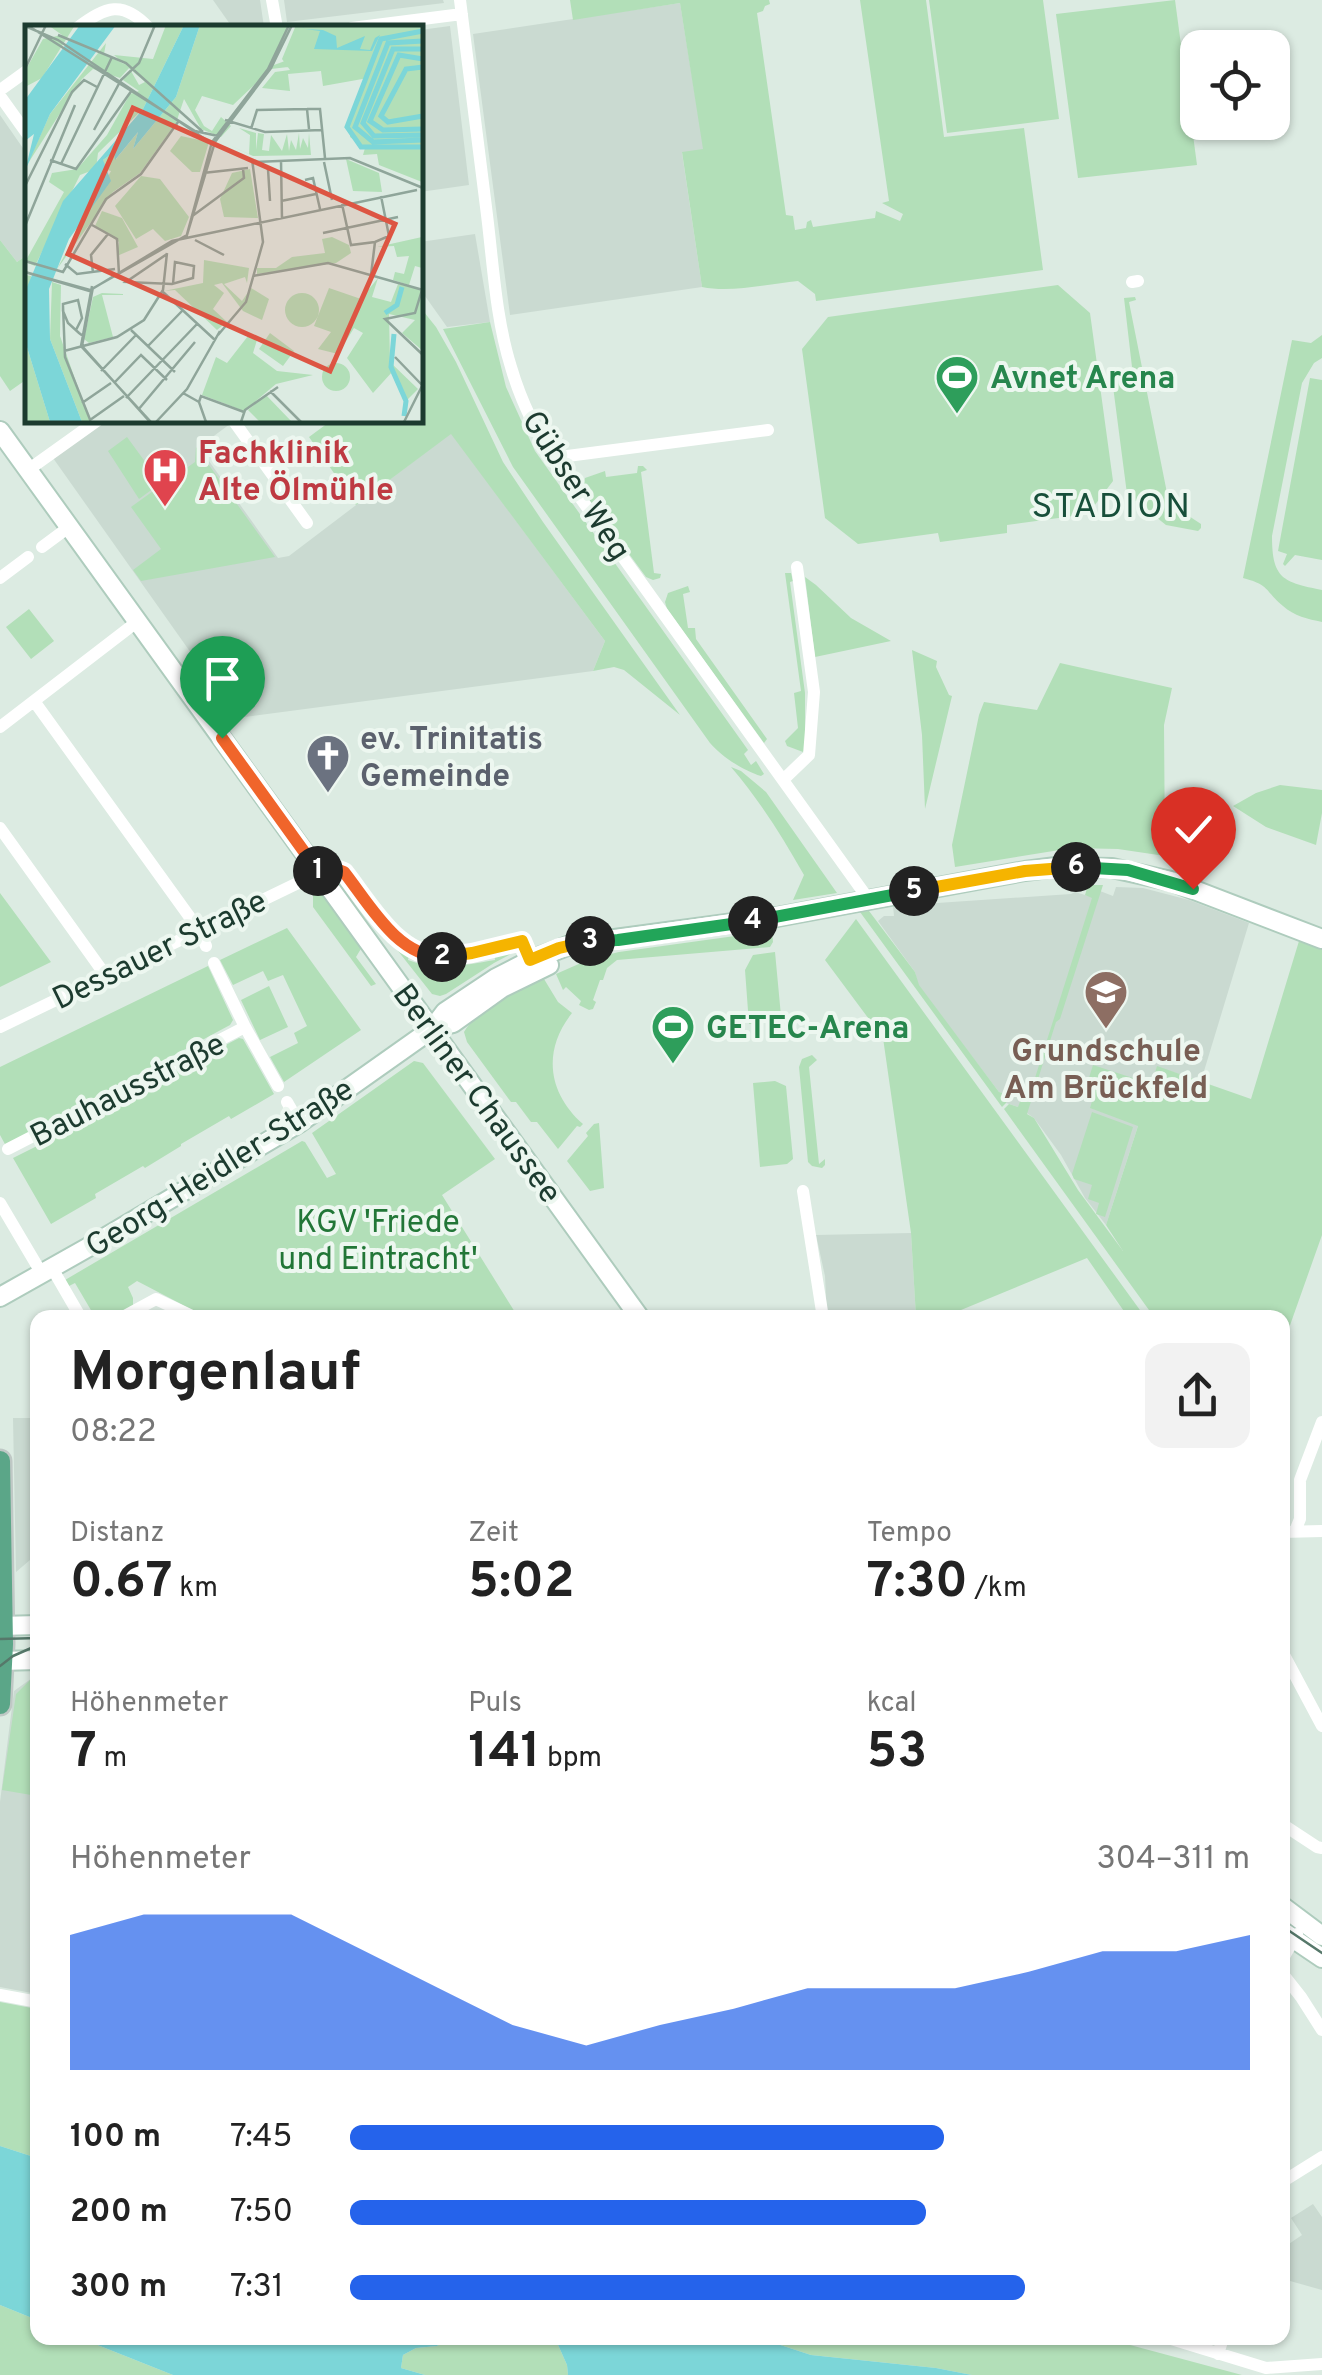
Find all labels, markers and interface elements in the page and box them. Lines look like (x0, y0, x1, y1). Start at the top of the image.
inset map (25, 25, 422, 422)
map controls (1180, 30, 1290, 140)
button: locate (1180, 30, 1290, 140)
sports icon: Avnet Arena (934, 354, 980, 415)
place label: Avnet Arena (990, 360, 1175, 400)
street label: Gübser Weg (511, 404, 638, 569)
place label: Fachklinik Alte Ölmühle (198, 435, 394, 512)
hospital icon: Fachklinik Alte Ölmühle (142, 447, 188, 508)
district label: STADION (1032, 486, 1192, 530)
pin (180, 636, 265, 739)
icon: arrive (195, 651, 250, 706)
place label: ev. Trinitatis Gemeinde (360, 721, 543, 798)
church icon: ev. Trinitatis Gemeinde (305, 733, 351, 794)
pin (1151, 787, 1236, 890)
icon: check (1166, 802, 1221, 857)
pin: 6 (1051, 842, 1101, 892)
pin: 1 (293, 846, 343, 896)
text: 6 (1067, 849, 1085, 885)
text: 1 (312, 853, 324, 889)
pin: 5 (889, 866, 939, 916)
text: 5 (905, 873, 923, 909)
street label: Dessauer Straße (47, 883, 274, 1021)
pin: 4 (728, 896, 778, 946)
text: 4 (744, 903, 762, 939)
pin: 3 (565, 916, 615, 966)
text: 3 (582, 923, 598, 959)
pin: 2 (417, 932, 467, 982)
text: 2 (433, 939, 451, 975)
school or university icon: Grundschule Am Brückfeld (1083, 969, 1129, 1030)
street label: Berliner Chaussee (382, 977, 569, 1213)
sports icon: GETEC-Arena (650, 1004, 696, 1065)
place label: GETEC-Arena (706, 1010, 909, 1050)
street label: Bauhausstraße (24, 1025, 232, 1158)
place label: Grundschule Am Brückfeld (1004, 1033, 1208, 1110)
street label: Georg-Heidler-Straße (79, 1071, 362, 1268)
park label: KGV 'Friede und Eintracht' (278, 1204, 478, 1281)
text: Morgenlauf (70, 1340, 360, 1410)
button: share (1145, 1343, 1250, 1448)
text: 08:22 (70, 1413, 156, 1453)
text: Distanz (70, 1516, 164, 1552)
text: Zeit (468, 1516, 519, 1552)
text: Tempo (867, 1516, 952, 1552)
text: 0.67 (70, 1552, 173, 1615)
text: 5:02 (468, 1552, 574, 1615)
text: 7:30 (867, 1552, 968, 1615)
text: km (173, 1571, 218, 1607)
text: /km (968, 1571, 1027, 1607)
text: Höhenmeter (70, 1686, 228, 1722)
text: Puls (468, 1686, 522, 1722)
text: kcal (867, 1686, 916, 1722)
text: 7 (70, 1722, 97, 1785)
text: 141 (468, 1722, 541, 1785)
text: 53 (867, 1722, 927, 1785)
text: m (97, 1741, 127, 1777)
text: bpm (541, 1741, 602, 1777)
text: Höhenmeter (70, 1840, 251, 1880)
text: 304–311 m (1097, 1840, 1250, 1880)
text: 100 m (70, 2118, 161, 2158)
text: 7:45 (230, 2118, 292, 2158)
text: 200 m (70, 2193, 168, 2233)
text: 7:50 (230, 2193, 293, 2233)
text: 300 m (70, 2268, 167, 2308)
text: 7:31 (230, 2268, 284, 2308)

